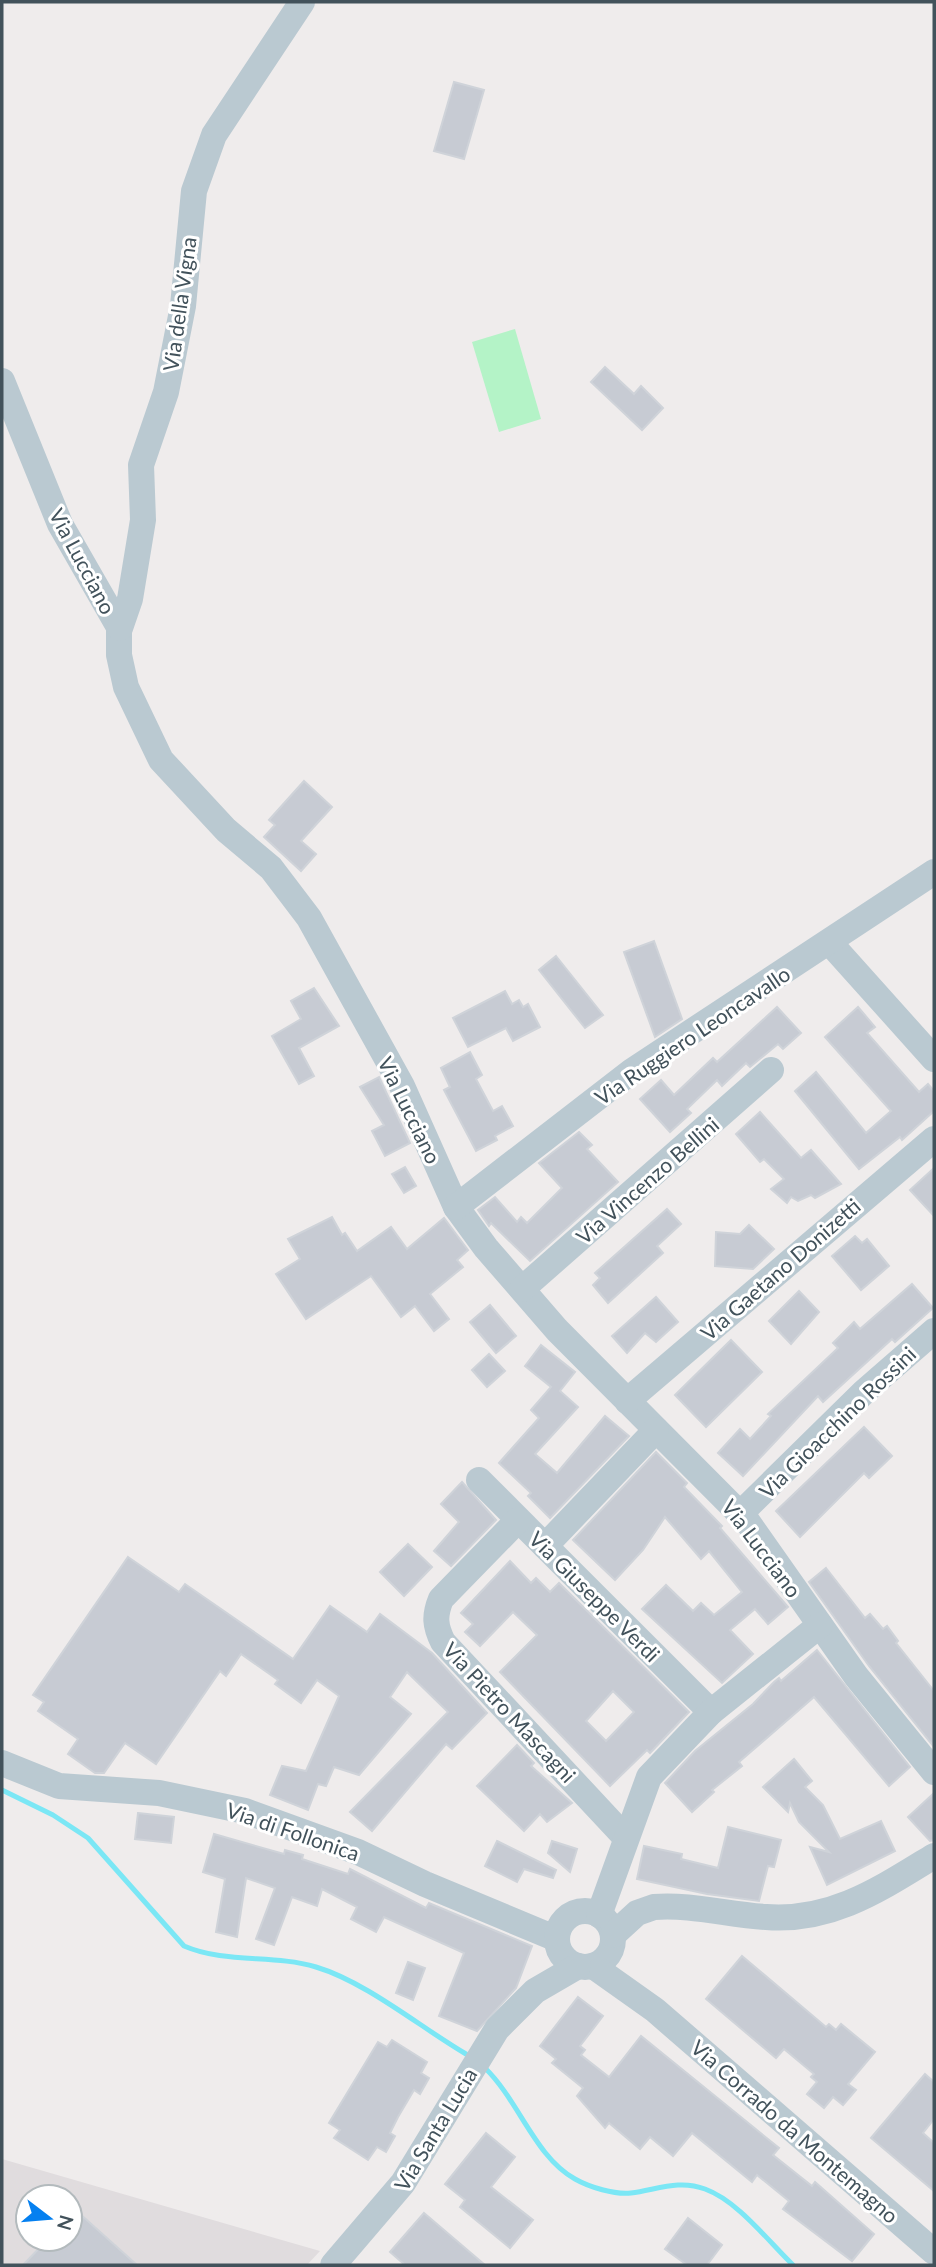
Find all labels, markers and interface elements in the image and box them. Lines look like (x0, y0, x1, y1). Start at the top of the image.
street label: Via della Vigna (157, 235, 201, 373)
street label: Via Lucciano (45, 504, 121, 618)
street label: Via Ruggiero Leoncavallo (590, 960, 794, 1110)
street label: Via Lucciano (373, 1052, 447, 1168)
street label: Via Vincenzo Bellini (571, 1111, 723, 1249)
street label: Via Gaetano Donizetti (695, 1193, 865, 1345)
street label: Via Gioacchino Rossini (754, 1341, 920, 1503)
street label: Via Lucciano (717, 1494, 807, 1602)
street label: Via Giuseppe Verdi (525, 1526, 665, 1666)
street label: Via Pietro Mascagni (439, 1637, 581, 1787)
street label: Via di Follonica (223, 1797, 363, 1865)
street label: Via Corrado da Montemagno (686, 2034, 904, 2228)
street label: Via Santa Lucia (388, 2063, 482, 2195)
north arrow (14, 2183, 84, 2253)
text: N (53, 2213, 79, 2233)

